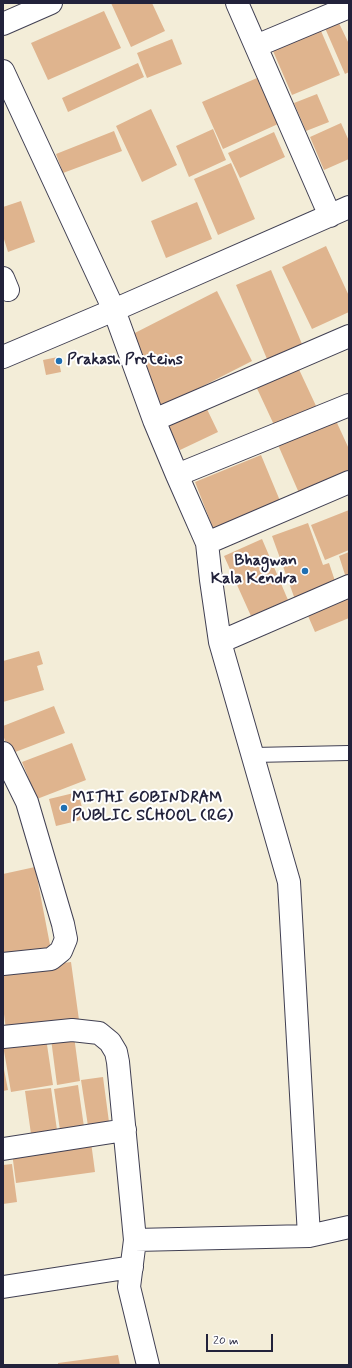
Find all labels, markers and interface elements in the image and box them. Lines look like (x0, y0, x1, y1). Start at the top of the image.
place label: Prakash Proteins (67, 351, 183, 371)
marker: Prakash Proteins (54, 356, 64, 366)
place label: Bhagwan Kala Kendra (211, 552, 297, 590)
marker: Bhagwan Kala Kendra (300, 566, 310, 576)
place label: MITHI GOBINDRAM PUBLIC SCHOOL (RG) (72, 789, 233, 827)
marker: MITHI GOBINDRAM PUBLIC SCHOOL (RG) (59, 803, 69, 813)
scale bar (208, 1326, 275, 1352)
text: 20 m (213, 1333, 239, 1349)

